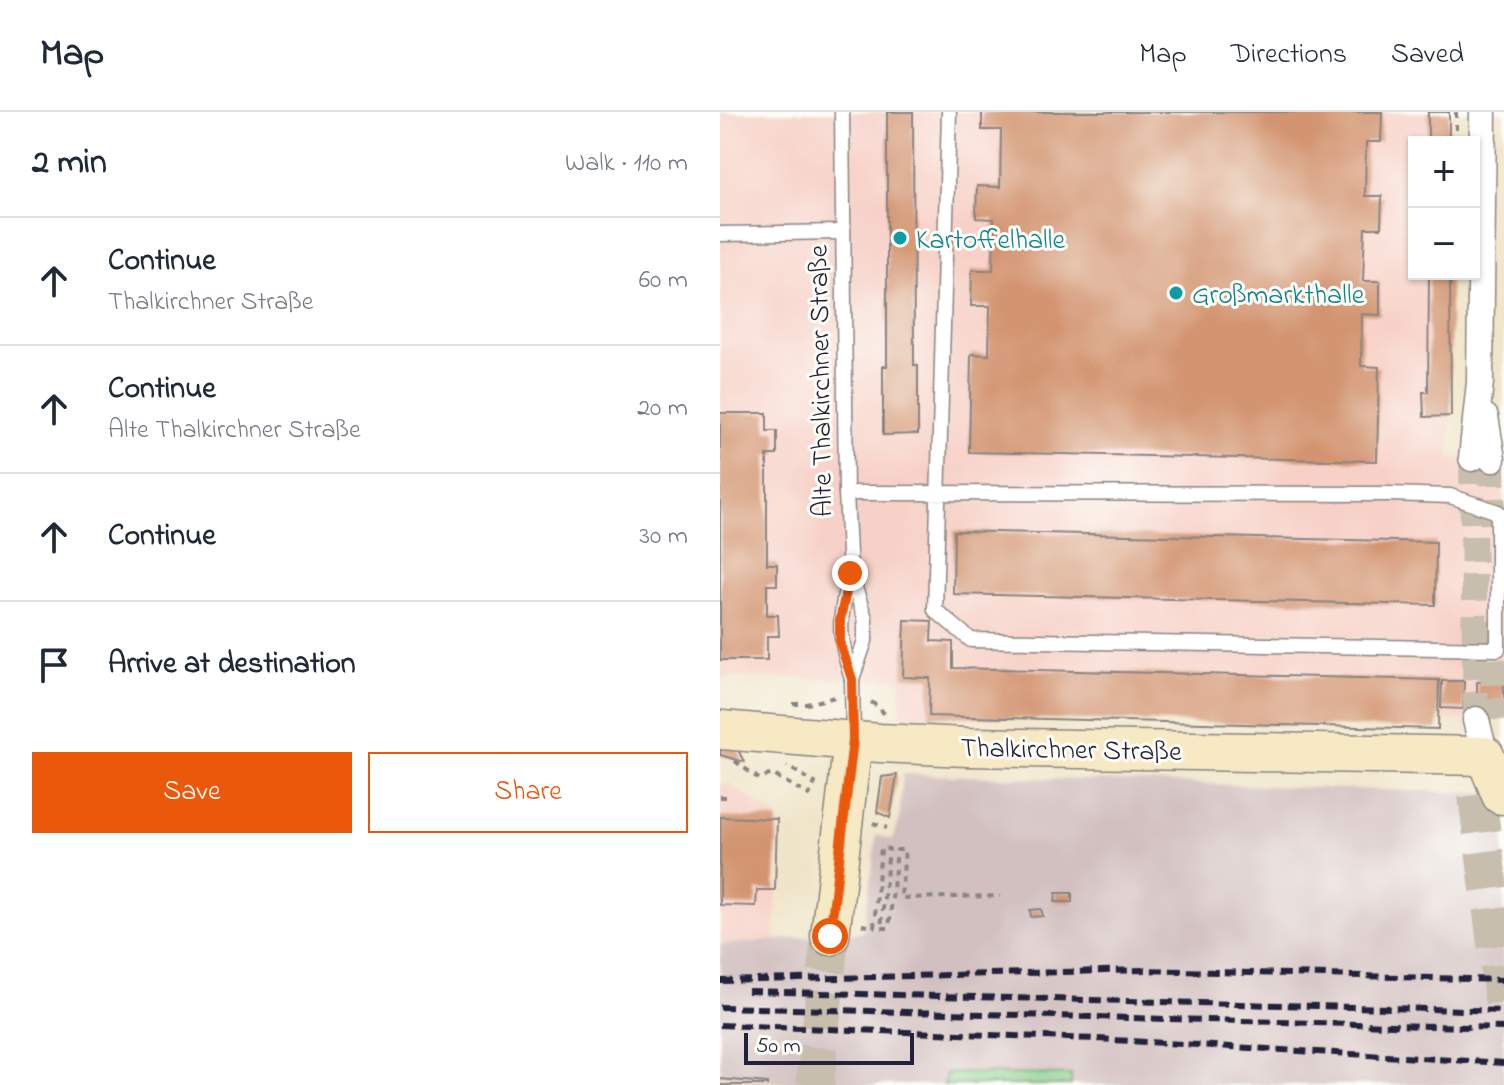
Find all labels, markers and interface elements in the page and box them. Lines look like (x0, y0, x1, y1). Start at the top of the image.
text: Map (40, 27, 104, 83)
text: Map (1139, 35, 1187, 76)
text: Directions (1231, 35, 1347, 76)
text: Saved (1391, 35, 1464, 76)
map controls (1408, 136, 1480, 280)
button: + (1408, 136, 1480, 208)
text: 2 min (32, 139, 107, 189)
text: Walk · 110 m (565, 145, 688, 183)
button: − (1408, 208, 1480, 280)
place label: Kartoffelhalle (916, 221, 1066, 262)
marker: Kartoffelhalle (891, 229, 909, 247)
text: Continue (108, 240, 216, 284)
street label: Alte Thalkirchner Straße (800, 244, 845, 517)
icon: ahead (32, 259, 76, 303)
text: 60 m (639, 262, 688, 300)
place label: Großmarkthalle (1192, 276, 1365, 317)
text: Thalkirchner Straße (108, 284, 313, 322)
marker: Großmarkthalle (1167, 284, 1185, 302)
text: Continue (108, 368, 216, 412)
icon: ahead (32, 387, 76, 431)
text: 20 m (637, 390, 688, 428)
text: Alte Thalkirchner Straße (108, 412, 361, 450)
icon: ahead (32, 515, 76, 559)
text: Continue (108, 515, 216, 559)
text: 30 m (639, 518, 688, 556)
route end (832, 555, 868, 591)
icon: arrive (32, 643, 76, 687)
text: Arrive at destination (108, 643, 356, 687)
street label: Thalkirchner Straße (960, 729, 1182, 774)
button: Save (32, 752, 352, 833)
button: Share (368, 752, 688, 833)
route start (812, 918, 848, 954)
scale bar (744, 1029, 914, 1065)
text: 50 m (756, 1031, 801, 1063)

